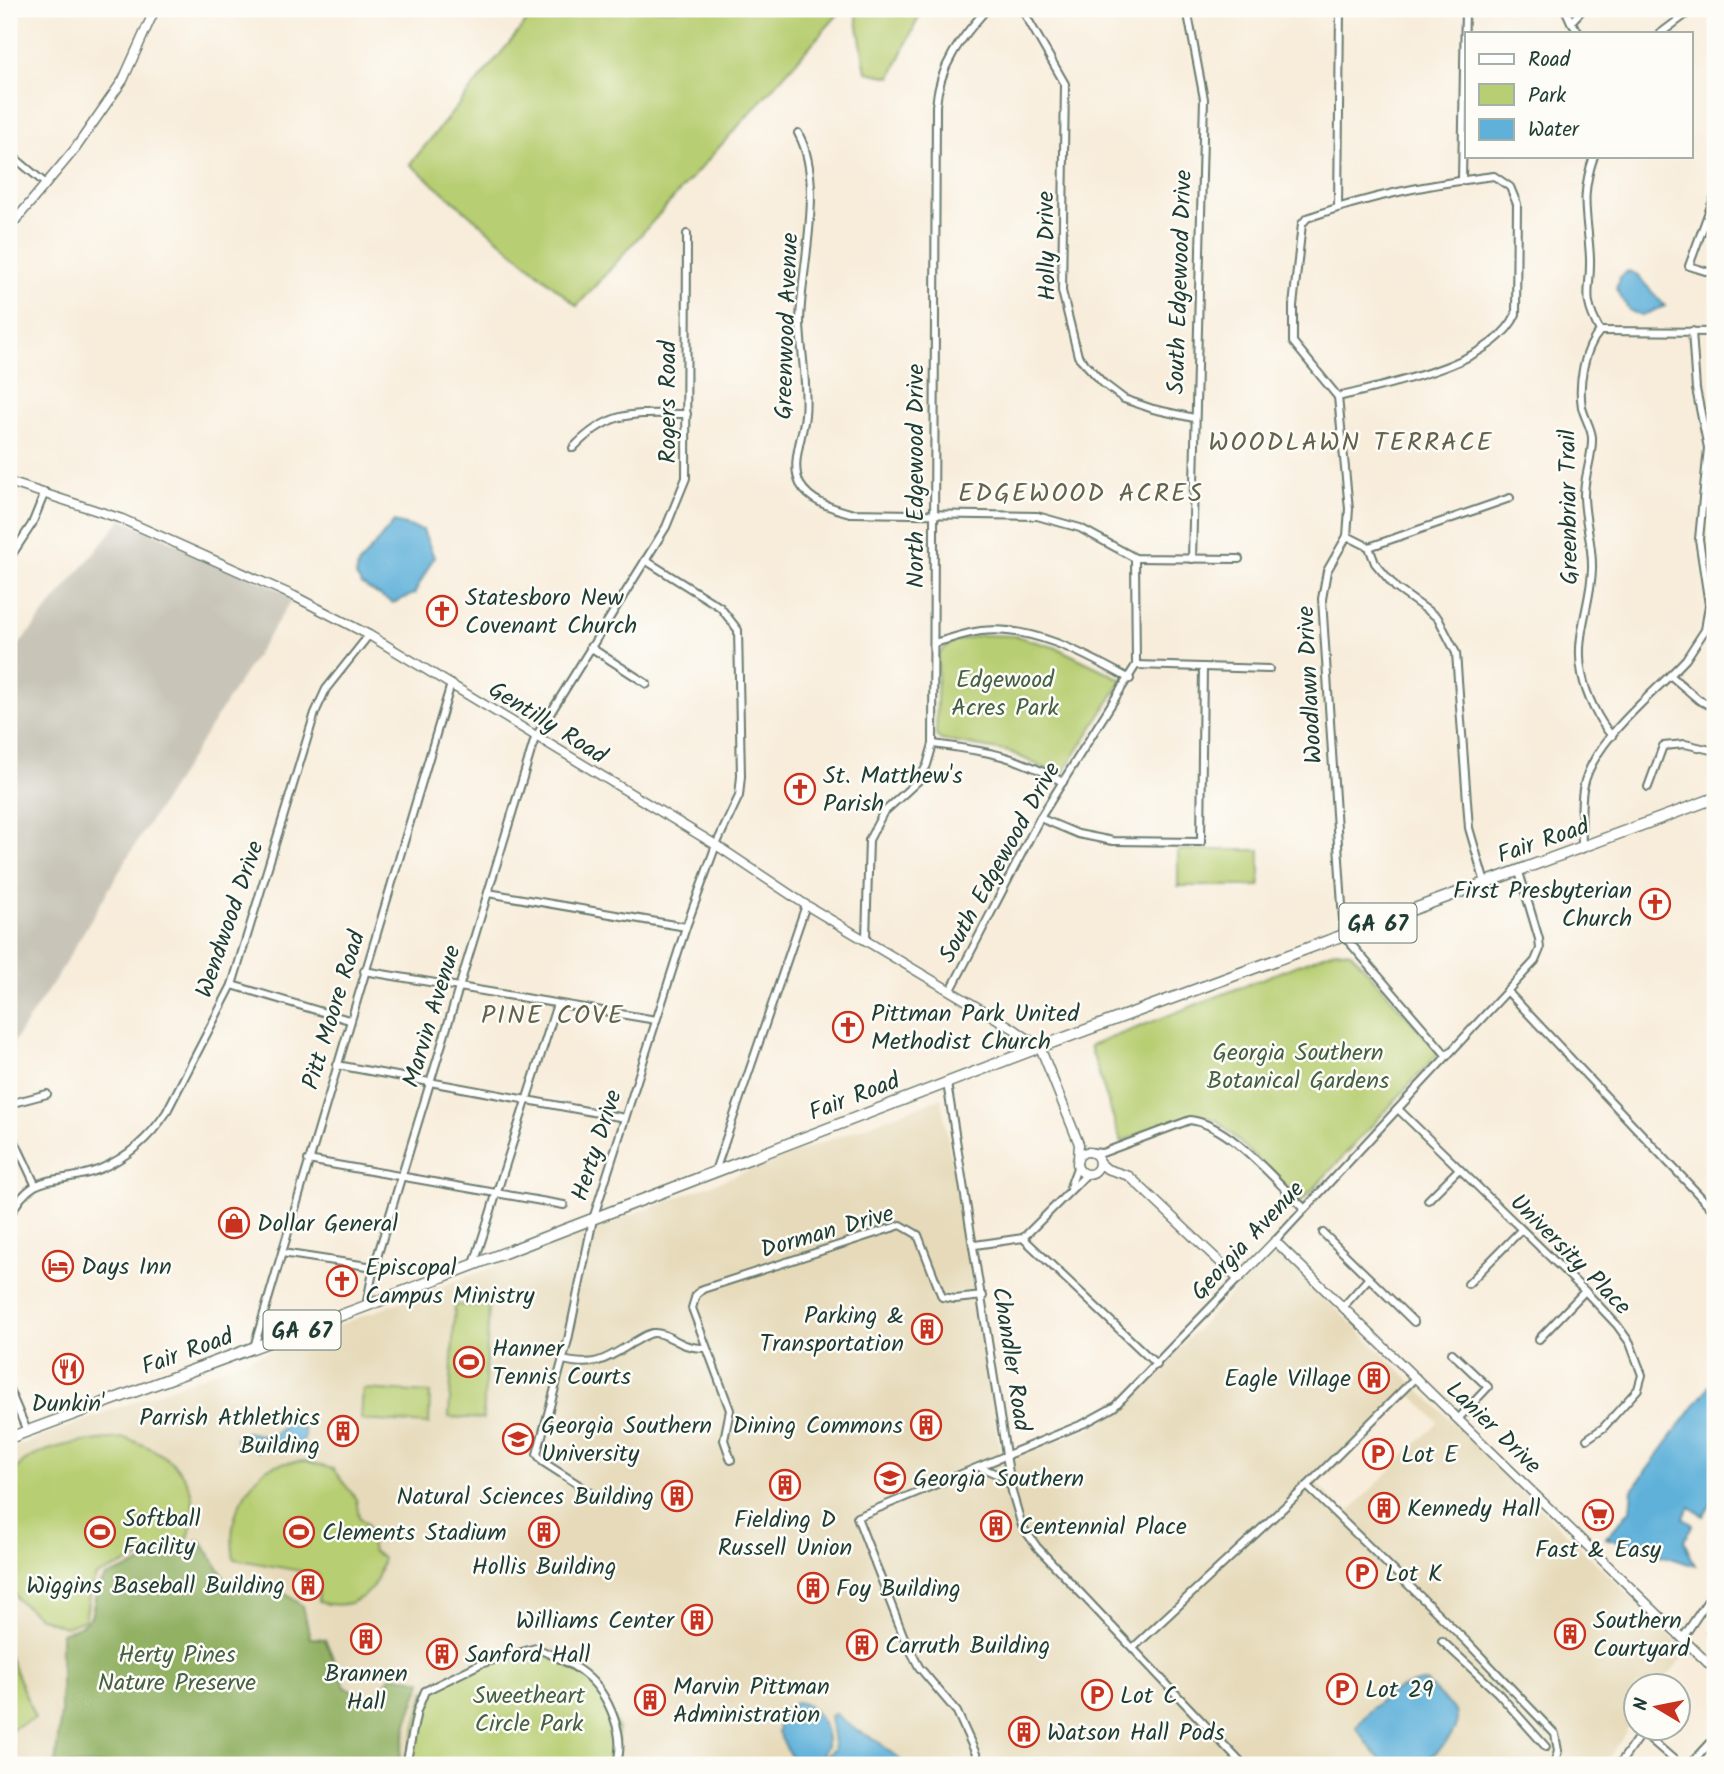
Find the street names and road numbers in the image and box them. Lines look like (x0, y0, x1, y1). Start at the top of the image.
street label: South Edgewood Drive (1157, 169, 1204, 395)
street label: Holly Drive (1027, 191, 1068, 301)
street label: Greenwood Avenue (765, 232, 810, 420)
street label: Rogers Road (649, 339, 688, 464)
street label: North Edgewood Drive (897, 363, 936, 588)
street label: Greenbriar Trail (1549, 429, 1590, 585)
street label: Woodlawn Drive (1287, 605, 1334, 765)
street label: Gentilly Road (480, 671, 615, 776)
street label: South Edgewood Drive (929, 755, 1072, 970)
street label: Fair Road (1492, 807, 1596, 875)
street label: Wendwood Drive (185, 835, 276, 1003)
road number: GA 67 (1340, 904, 1416, 942)
street label: Pitt Moore Road (292, 925, 377, 1095)
street label: Marvin Avenue (392, 940, 473, 1092)
street label: Fair Road (803, 1062, 907, 1133)
street label: Herty Drive (561, 1085, 634, 1206)
street label: Georgia Avenue (1182, 1172, 1315, 1310)
street label: University Place (1500, 1185, 1640, 1325)
street label: Dorman Drive (756, 1195, 899, 1270)
street label: Chandler Road (980, 1284, 1041, 1435)
road number: GA 67 (264, 1310, 340, 1350)
street label: Fair Road (136, 1317, 240, 1387)
street label: Lanier Drive (1436, 1372, 1550, 1484)

